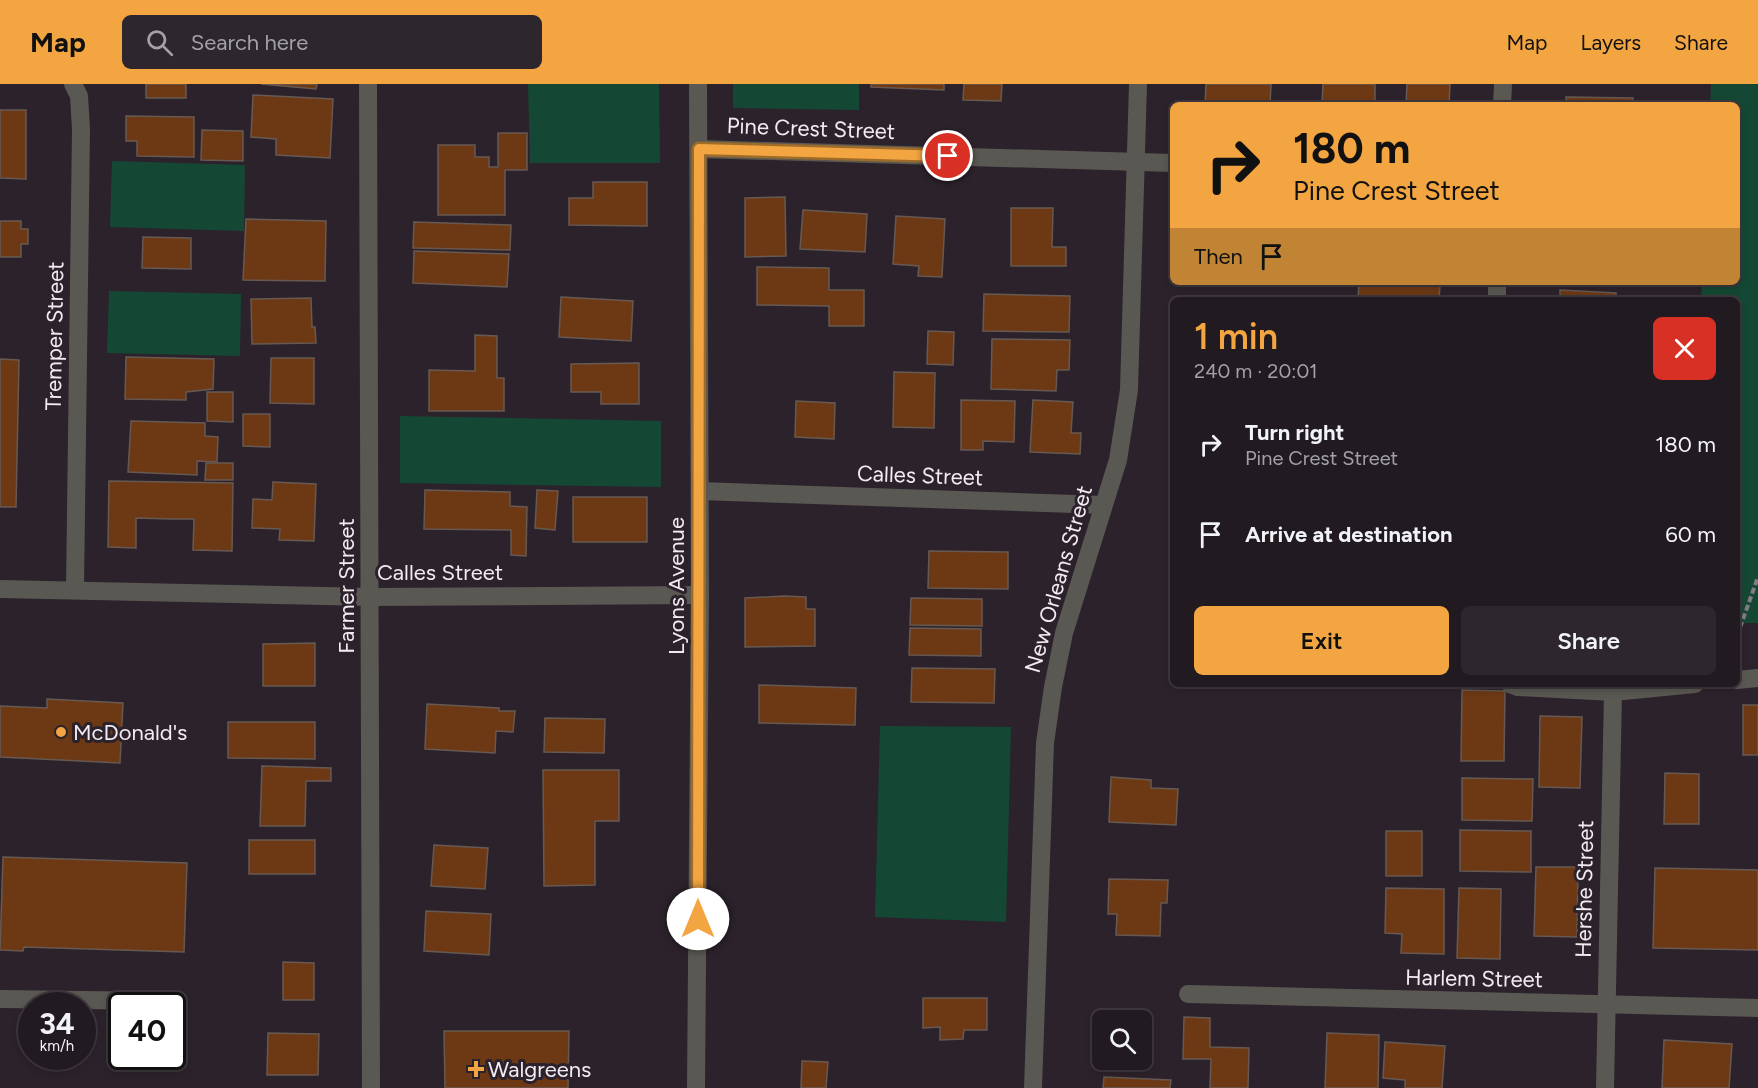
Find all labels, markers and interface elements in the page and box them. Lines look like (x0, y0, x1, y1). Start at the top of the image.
search box (122, 15, 542, 69)
text: Map (30, 25, 86, 59)
icon: search (143, 26, 176, 59)
text: Search here (191, 29, 308, 56)
text: Map (1507, 30, 1547, 55)
text: Layers (1580, 30, 1641, 55)
text: Share (1674, 30, 1728, 55)
street label: Pine Crest Street (726, 112, 896, 145)
text: 180 m (1293, 123, 1410, 174)
icon: right (1194, 126, 1272, 204)
pin (922, 130, 973, 181)
icon: arrive (931, 139, 964, 172)
text: Pine Crest Street (1293, 174, 1500, 207)
icon: arrive (1255, 240, 1288, 273)
text: Then (1194, 243, 1243, 270)
street label: Tremper Street (40, 261, 69, 411)
text: 1 min (1194, 315, 1278, 358)
button: close (1653, 317, 1716, 380)
text: 240 m · 20:01 (1194, 359, 1317, 383)
text: Turn right (1245, 419, 1344, 446)
icon: right (1194, 428, 1227, 461)
text: 180 m (1655, 431, 1716, 458)
text: Pine Crest Street (1245, 446, 1398, 470)
street label: Calles Street (857, 460, 983, 491)
street label: New Orleans Street (1019, 482, 1098, 676)
street label: Lyons Avenue (663, 517, 690, 655)
street label: Farmer Street (333, 518, 360, 654)
icon: arrive (1194, 518, 1227, 551)
text: Arrive at destination (1245, 521, 1453, 548)
text: 60 m (1665, 521, 1716, 548)
street label: Calles Street (377, 559, 503, 586)
button: Exit (1194, 606, 1449, 675)
button: Share (1461, 606, 1716, 675)
place label: McDonald's (73, 719, 187, 746)
marker: McDonald's (54, 725, 68, 739)
street label: Hershe Street (1570, 820, 1599, 958)
position arrow (666, 887, 730, 951)
street label: Harlem Street (1405, 964, 1543, 993)
speed limit sign: 40 (108, 992, 186, 1070)
text: 34 (39, 1005, 75, 1042)
map controls (1092, 1010, 1152, 1070)
button: search (1092, 1010, 1152, 1070)
text: km/h (40, 1037, 74, 1055)
place label: Walgreens (488, 1056, 591, 1083)
marker: Walgreens (469, 1062, 483, 1076)

